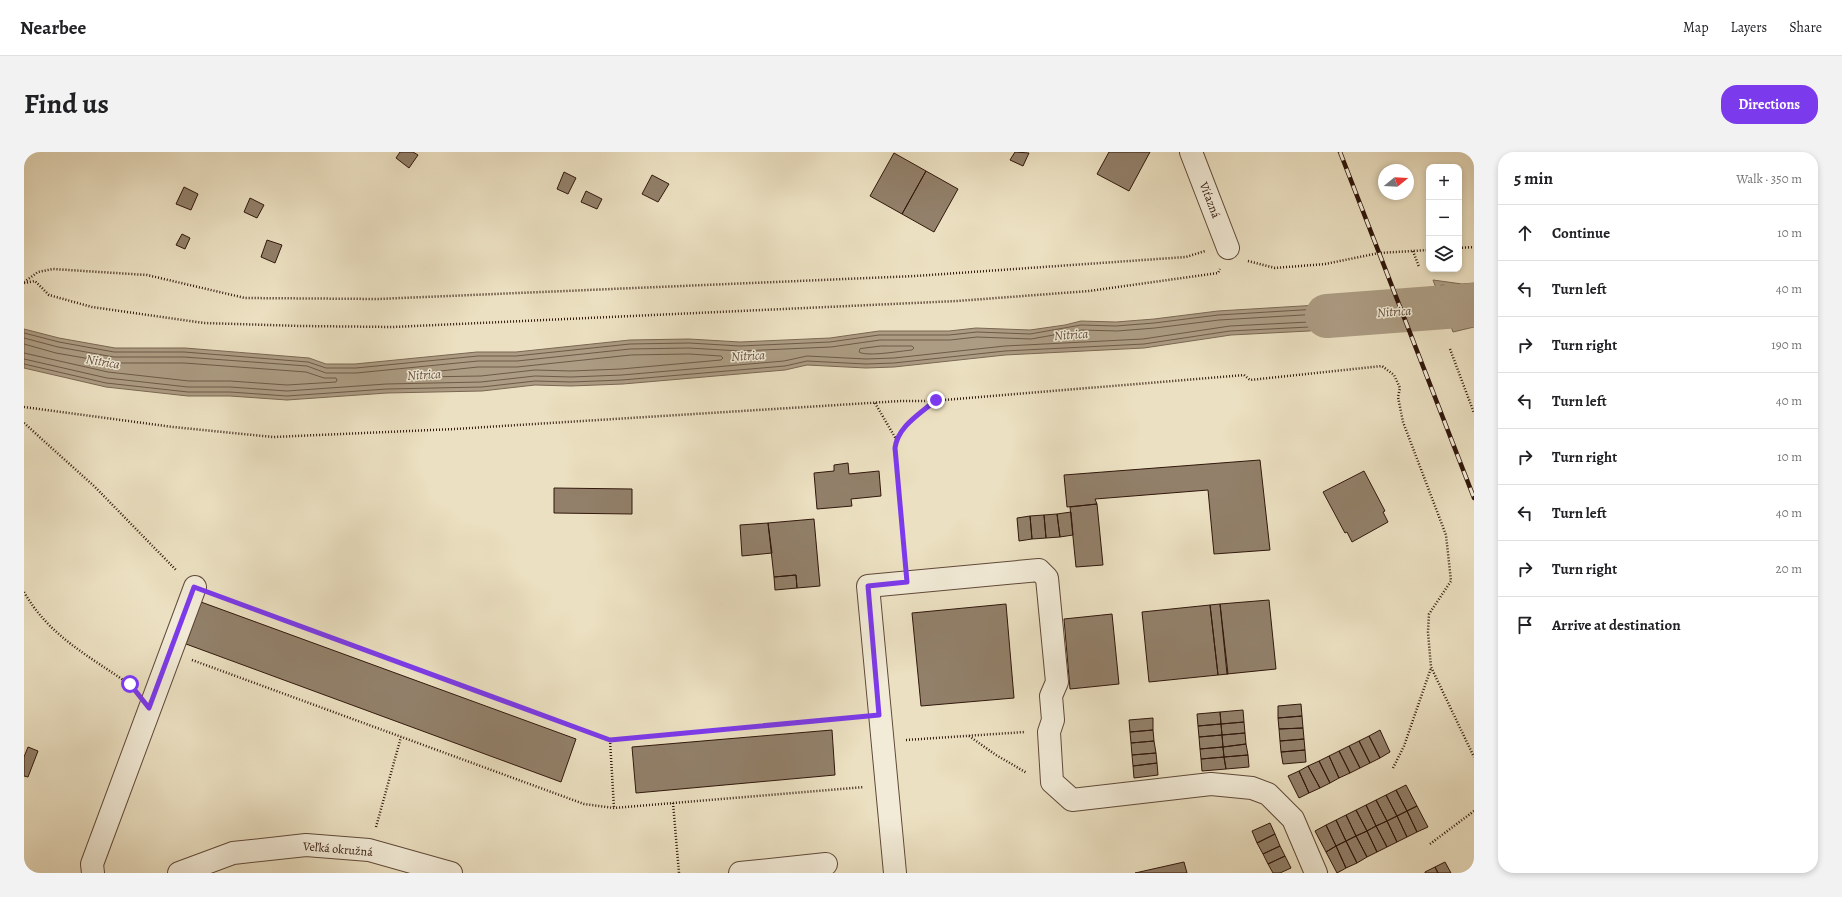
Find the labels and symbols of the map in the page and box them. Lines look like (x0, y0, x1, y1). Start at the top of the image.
north arrow (1378, 164, 1414, 200)
street label: Víťazná (1195, 179, 1224, 221)
water label: Nitrica (1376, 302, 1412, 321)
water label: Nitrica (1053, 325, 1089, 344)
water label: Nitrica (731, 346, 766, 365)
water label: Nitrica (85, 350, 121, 373)
water label: Nitrica (407, 365, 442, 384)
route end (927, 391, 945, 409)
route start (121, 675, 139, 693)
street label: Veľká okružná (302, 838, 374, 860)

